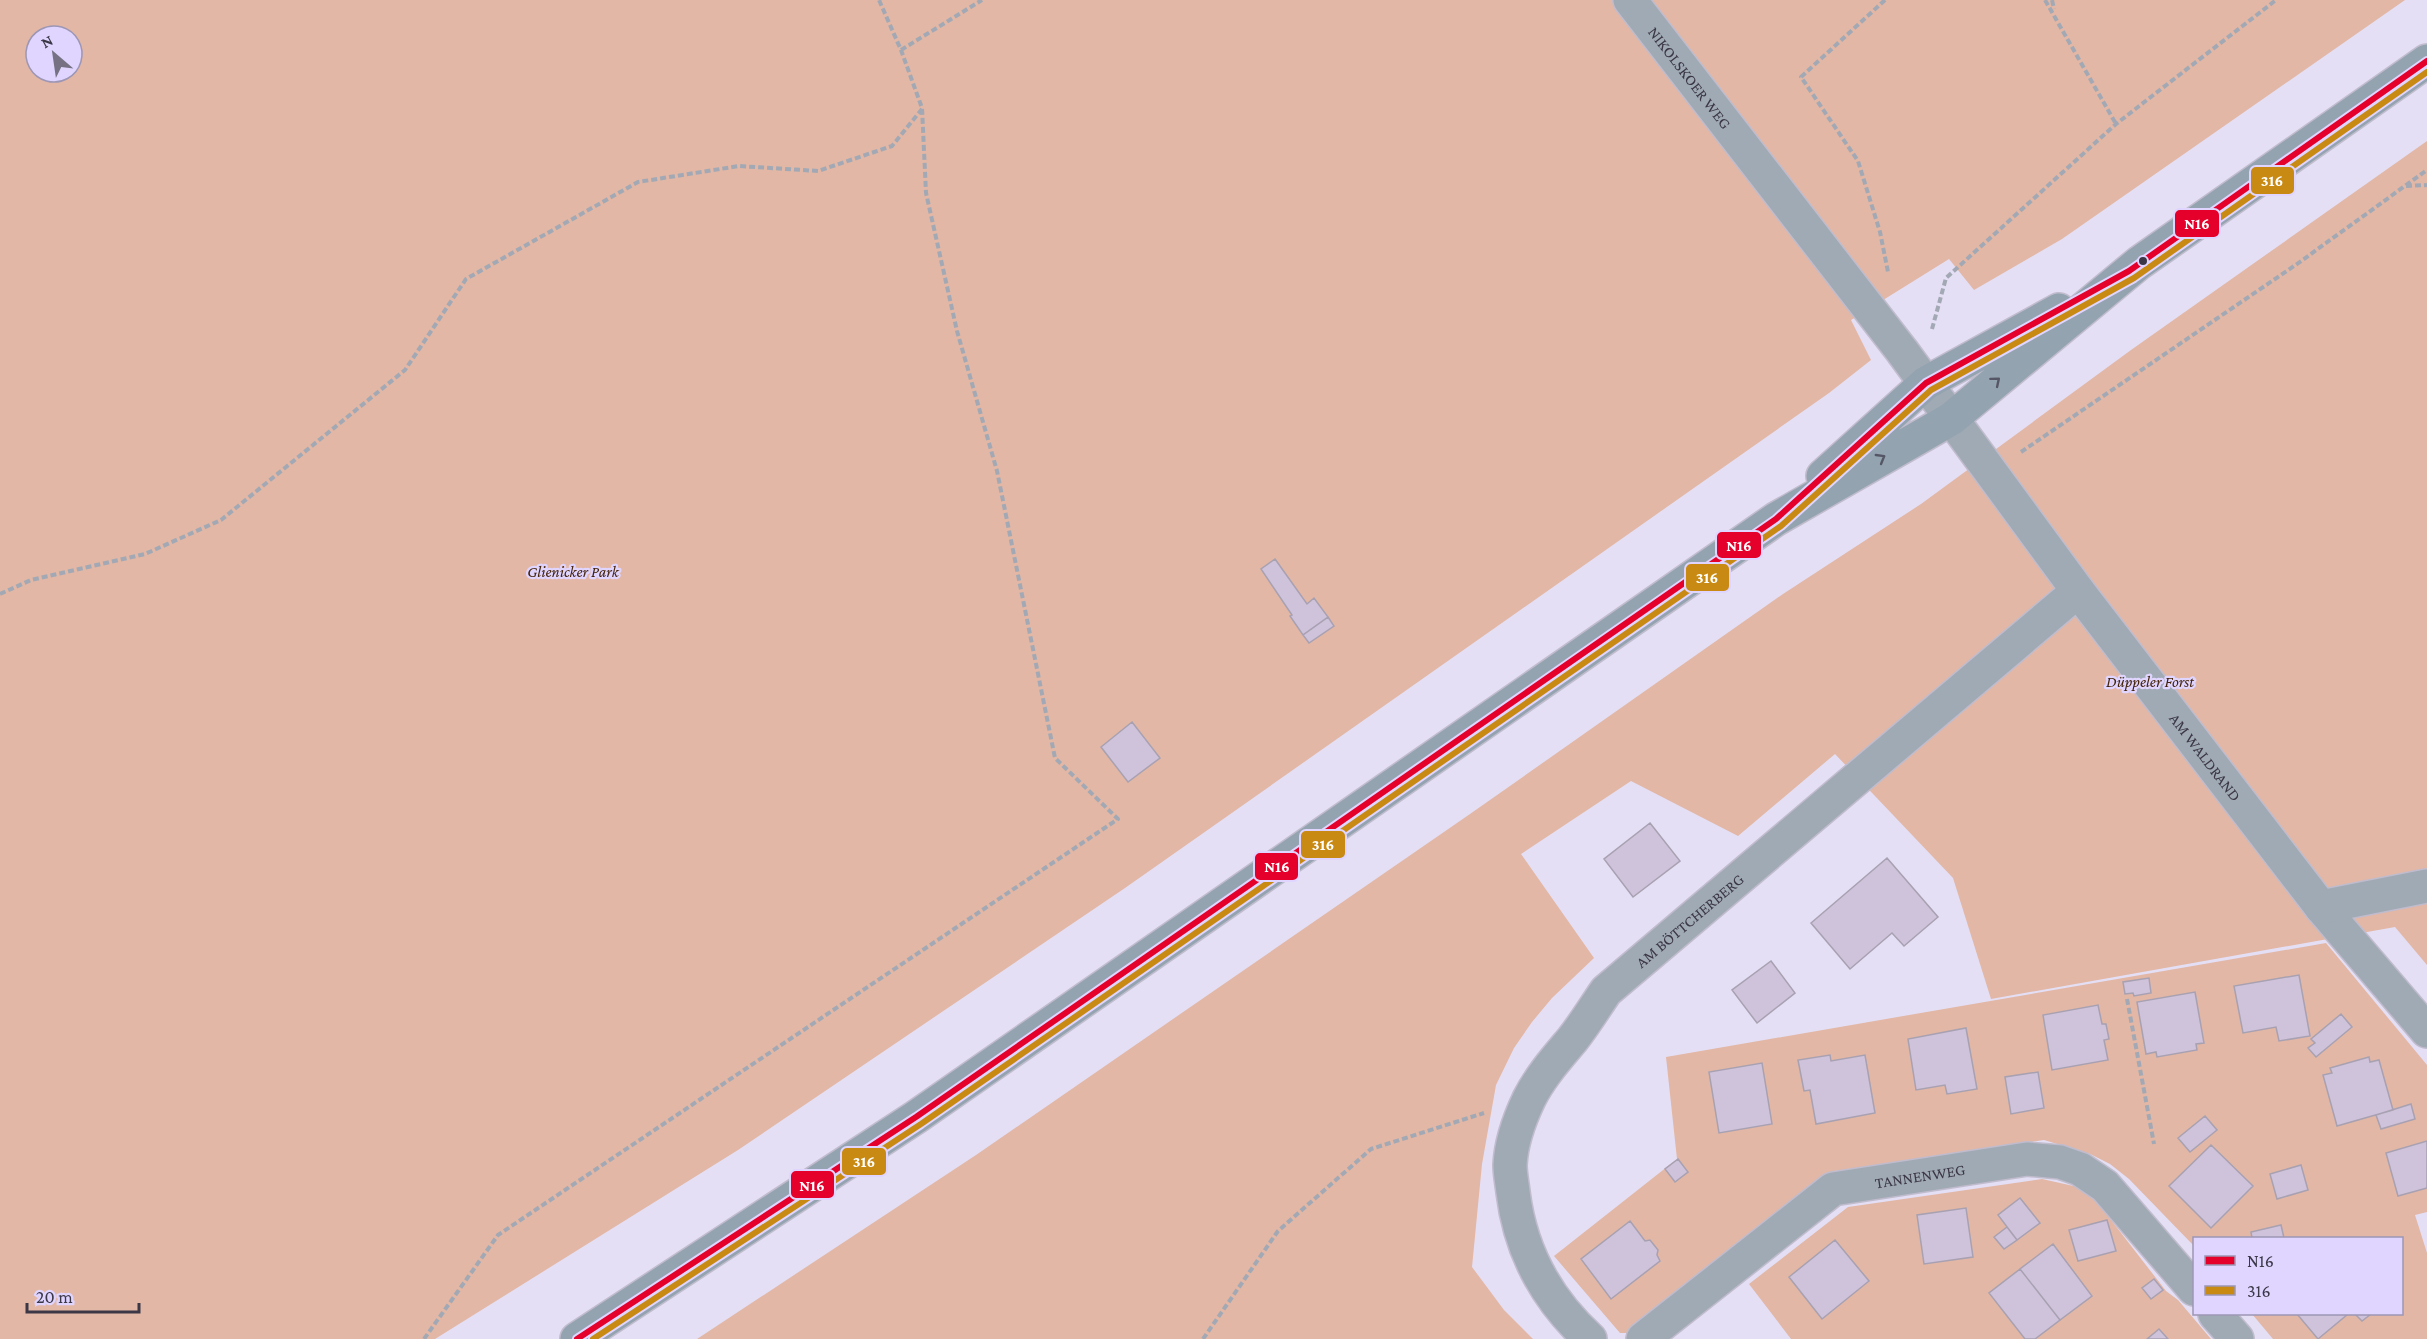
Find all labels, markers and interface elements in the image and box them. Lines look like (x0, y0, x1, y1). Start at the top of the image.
street label: NIKOLSKOER WEG (1645, 23, 1734, 132)
north arrow (24, 24, 84, 84)
text: N (38, 31, 56, 51)
line badge: 316 (2250, 166, 2295, 195)
text: 316 (2261, 172, 2283, 189)
line badge: N16 (2174, 209, 2220, 238)
text: N16 (2184, 215, 2210, 232)
unlabelled marker (2137, 255, 2149, 267)
one-way arrow (1989, 378, 2000, 389)
one-way arrow (1875, 454, 1885, 466)
line badge: N16 (1716, 531, 1762, 559)
text: N16 (1726, 537, 1752, 554)
park label: Glienicker Park (527, 563, 620, 580)
line badge: 316 (1685, 563, 1730, 592)
text: 316 (1696, 569, 1718, 586)
park label: Düppeler Forst (2106, 673, 2194, 691)
street label: AM WALDRAND (2166, 710, 2244, 804)
line badge: 316 (1300, 830, 1346, 859)
text: 316 (1312, 836, 1334, 853)
line badge: N16 (1254, 852, 1299, 881)
text: N16 (1264, 858, 1290, 875)
street label: AM BÖTTCHERBERG (1632, 870, 1747, 971)
line badge: 316 (841, 1147, 887, 1176)
text: 316 (853, 1153, 875, 1170)
street label: TANNENWEG (1874, 1161, 1966, 1191)
line badge: N16 (790, 1170, 835, 1199)
text: N16 (799, 1177, 825, 1194)
legend (2193, 1237, 2403, 1315)
text: N16 (2247, 1251, 2274, 1271)
scale bar (27, 1276, 140, 1314)
text: 316 (2247, 1281, 2271, 1301)
text: 20 m (36, 1287, 73, 1307)

